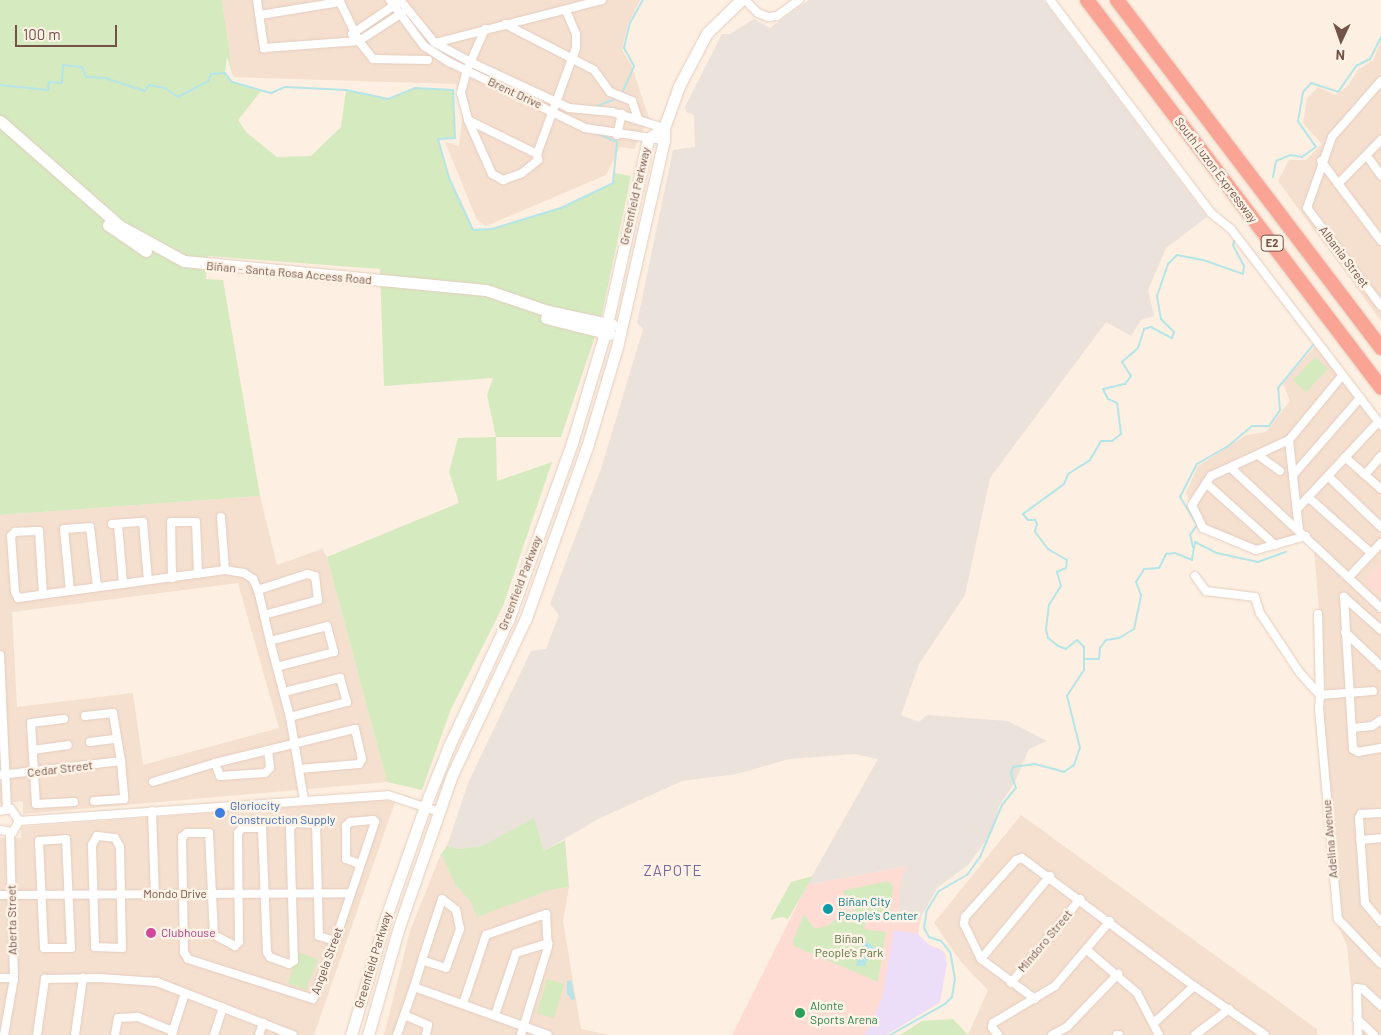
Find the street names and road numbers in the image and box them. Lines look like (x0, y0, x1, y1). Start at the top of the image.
street label: Brent Drive (486, 74, 544, 112)
street label: South Luzon Expressway (1172, 114, 1260, 226)
street label: Greenfield Parkway (617, 146, 653, 246)
street label: Albania Street (1316, 223, 1372, 291)
road number: E2 (1260, 234, 1284, 252)
street label: Biñan - Santa Rosa Access Road (206, 259, 372, 287)
street label: Greenfield Parkway (495, 534, 545, 632)
street label: Cedar Street (26, 758, 94, 780)
street label: Adelina Avenue (1319, 799, 1341, 879)
street label: Aberta Street (4, 885, 20, 955)
street label: Mondo Drive (143, 887, 207, 901)
street label: Mindoro Street (1015, 907, 1075, 975)
street label: Greenfield Parkway (351, 910, 395, 1010)
street label: Angela Street (308, 925, 346, 997)

